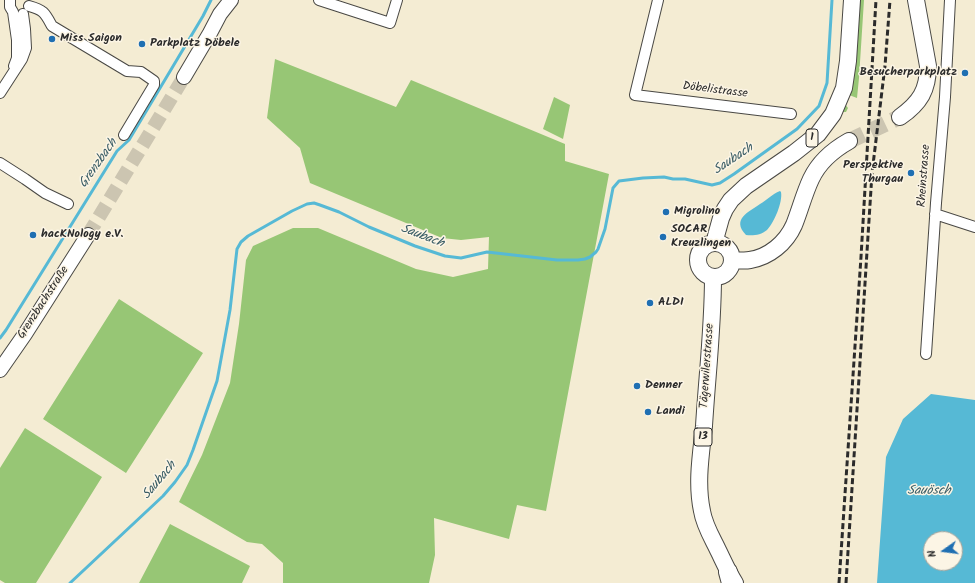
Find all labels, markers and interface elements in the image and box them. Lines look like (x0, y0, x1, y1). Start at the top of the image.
place label: Miss Saigon (60, 32, 122, 46)
marker: Miss Saigon (47, 34, 57, 44)
place label: Parkplatz Döbele (150, 37, 240, 51)
marker: Parkplatz Döbele (137, 39, 147, 49)
place label: Besucherparkplatz (860, 66, 957, 80)
marker: Besucherparkplatz (960, 68, 970, 78)
street label: Döbelistrasse (682, 80, 748, 102)
road number: 1 (806, 129, 818, 147)
water label: Grenzbach (76, 136, 122, 192)
water label: Saubach (711, 141, 757, 179)
street label: Rheinstrasse (916, 144, 934, 208)
place label: Perspektive Thurgau (843, 159, 903, 187)
marker: Perspektive Thurgau (906, 168, 916, 178)
place label: Migrolino (674, 205, 720, 219)
marker: Migrolino (661, 207, 671, 217)
water label: Saubach (398, 222, 446, 252)
place label: SOCAR Kreuzlingen (671, 223, 731, 251)
place label: hacKNology e.V. (41, 228, 123, 242)
marker: hacKNology e.V. (28, 230, 38, 240)
marker: SOCAR Kreuzlingen (658, 232, 668, 242)
street label: Grenzbachstraße (15, 264, 73, 342)
place label: ALDI (658, 296, 684, 310)
marker: ALDI (645, 298, 655, 308)
street label: Tägerwilerstrasse (698, 323, 718, 409)
place label: Denner (645, 379, 682, 393)
marker: Denner (632, 381, 642, 391)
place label: Landi (656, 405, 685, 419)
marker: Landi (643, 407, 653, 417)
road number: 13 (694, 428, 712, 446)
water label: Saubach (140, 459, 180, 503)
water label: Sauösch (907, 484, 951, 500)
north arrow (923, 531, 963, 571)
text: N (923, 548, 942, 559)

